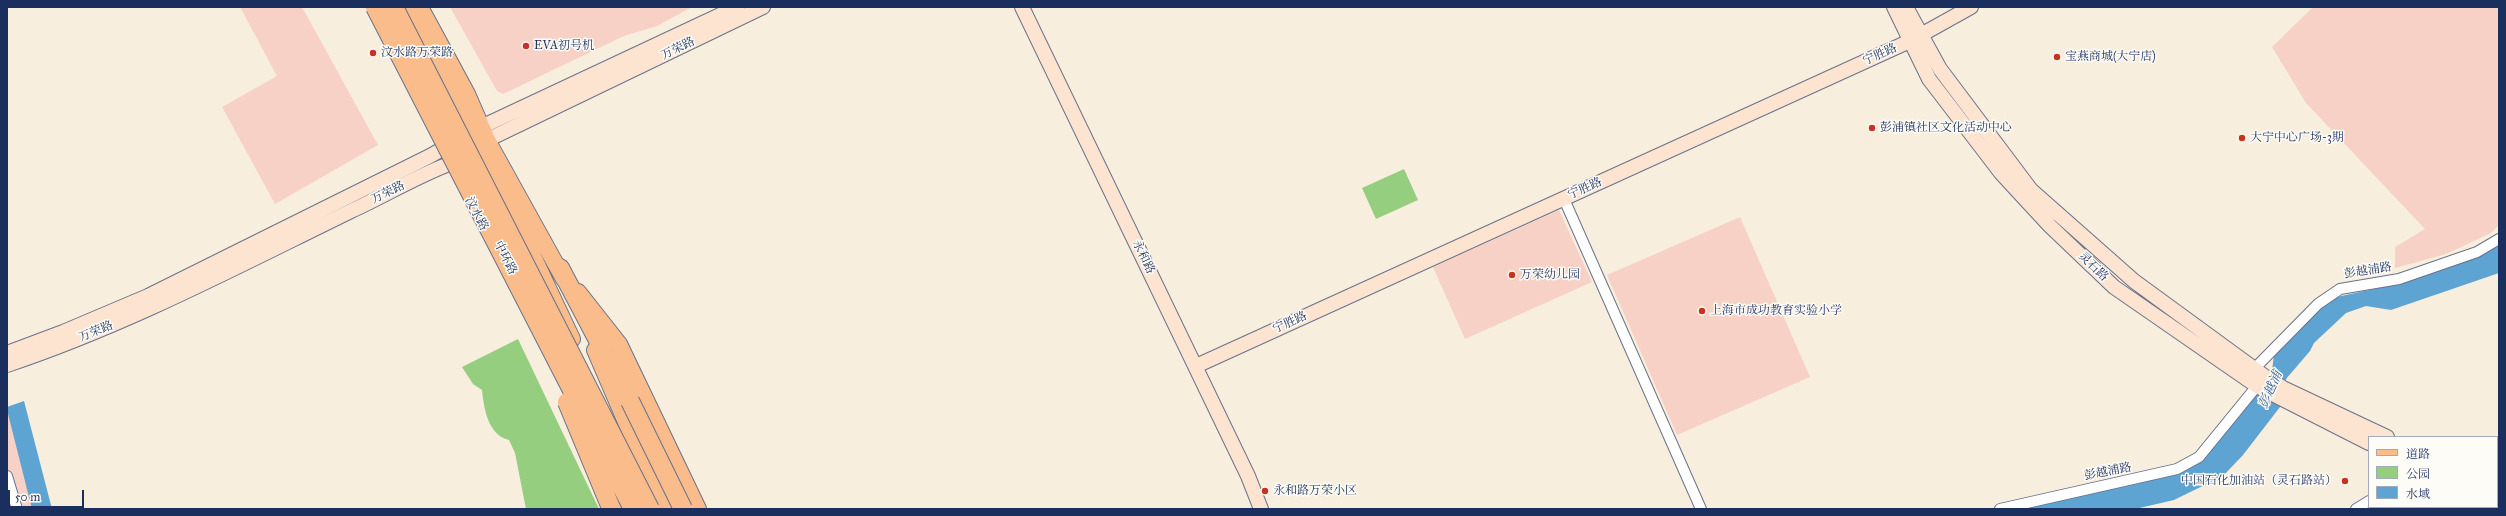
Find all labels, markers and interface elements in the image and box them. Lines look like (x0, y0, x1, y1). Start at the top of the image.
street label: 万荣路 (659, 35, 697, 63)
place label: EVA初号机 (534, 39, 594, 53)
marker: EVA初号机 (521, 41, 531, 51)
street label: 宁胜路 (1861, 41, 1899, 69)
place label: 汶水路万荣路 (381, 46, 453, 60)
marker: 汶水路万荣路 (368, 48, 378, 58)
place label: 宝燕商城(大宁店) (2065, 50, 2156, 64)
marker: 宝燕商城(大宁店) (2052, 52, 2062, 62)
place label: 彭浦镇社区文化活动中心 (1880, 121, 2012, 135)
marker: 彭浦镇社区文化活动中心 (1867, 123, 1877, 133)
place label: 大宁中心广场-3期 (2250, 131, 2344, 145)
marker: 大宁中心广场-3期 (2237, 133, 2247, 143)
street label: 宁胜路 (1566, 175, 1604, 203)
street label: 万荣路 (369, 179, 407, 207)
street label: 汶水路 (461, 195, 491, 233)
street label: 永和路 (1129, 238, 1157, 276)
street label: 中环路 (490, 239, 520, 277)
street label: 灵石路 (2075, 249, 2111, 285)
street label: 彭越浦路 (2343, 260, 2393, 282)
place label: 万荣幼儿园 (1520, 268, 1580, 282)
marker: 万荣幼儿园 (1507, 270, 1517, 280)
place label: 上海市成功教育实验小学 (1710, 304, 1842, 318)
marker: 上海市成功教育实验小学 (1697, 306, 1707, 316)
street label: 宁胜路 (1271, 309, 1309, 337)
street label: 万荣路 (77, 319, 115, 345)
water label: 彭越浦 (2256, 369, 2286, 411)
legend (2368, 436, 2498, 508)
text: 道路 (2406, 447, 2430, 461)
street label: 彭越浦路 (2083, 460, 2133, 484)
text: 公园 (2406, 467, 2430, 481)
place label: 中国石化加油站（灵石路站） (2181, 474, 2337, 488)
marker: 中国石化加油站（灵石路站） (2340, 476, 2350, 486)
scale bar (10, 482, 86, 508)
place label: 永和路万荣小区 (1273, 484, 1357, 498)
marker: 永和路万荣小区 (1260, 486, 1270, 496)
text: 水域 (2406, 487, 2430, 501)
text: 50 m (15, 490, 40, 504)

